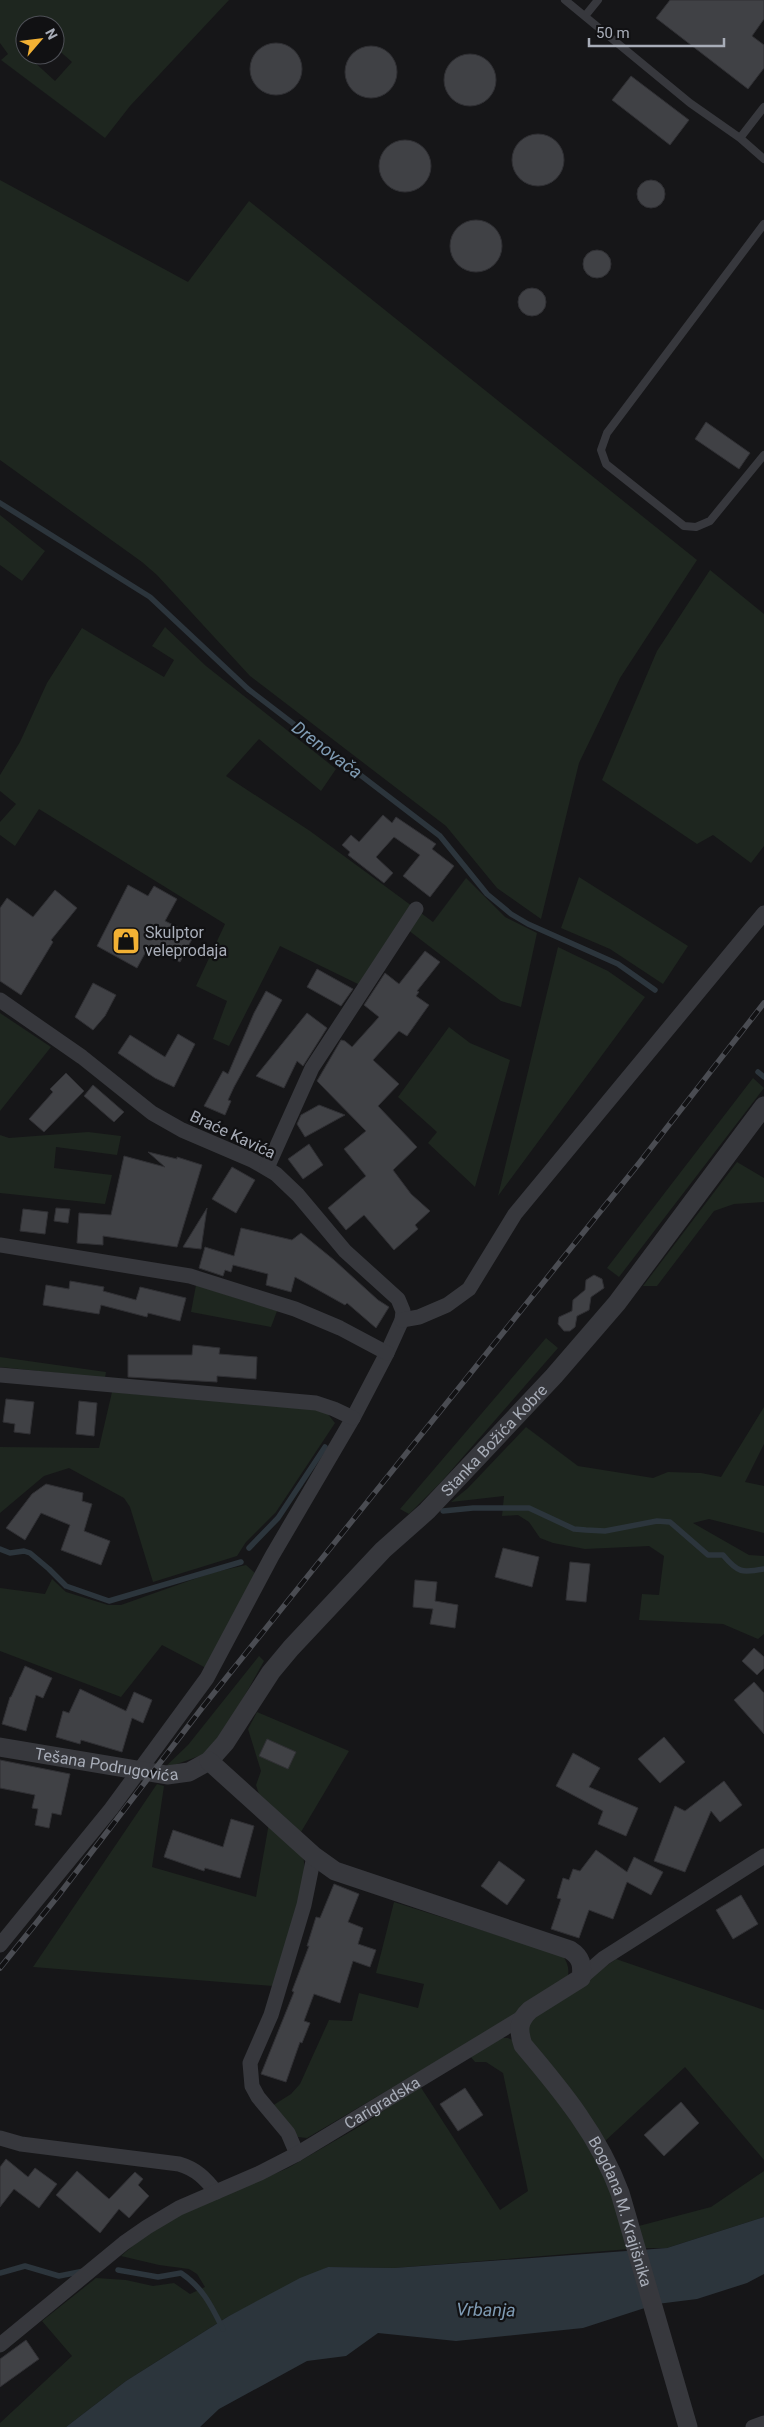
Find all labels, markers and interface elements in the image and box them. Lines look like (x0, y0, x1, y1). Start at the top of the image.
north arrow (15, 15, 65, 65)
scale bar (589, 15, 724, 47)
text: 50 m (596, 24, 630, 42)
text: N (42, 26, 61, 42)
water label: Drenovača (288, 716, 367, 783)
place label: Skulptor veleprodaja (145, 923, 227, 960)
shop icon: Skulptor veleprodaja (111, 926, 141, 956)
street label: Braće Kavića (187, 1106, 278, 1162)
street label: Stanka Božića Kobre (437, 1380, 551, 1500)
street label: Tešana Podrugovića (33, 1744, 179, 1785)
street label: Carigradska (341, 2073, 424, 2133)
street label: Bogdana M. Krajišnika (584, 2133, 656, 2289)
water label: Vrbanja (456, 2298, 516, 2321)

